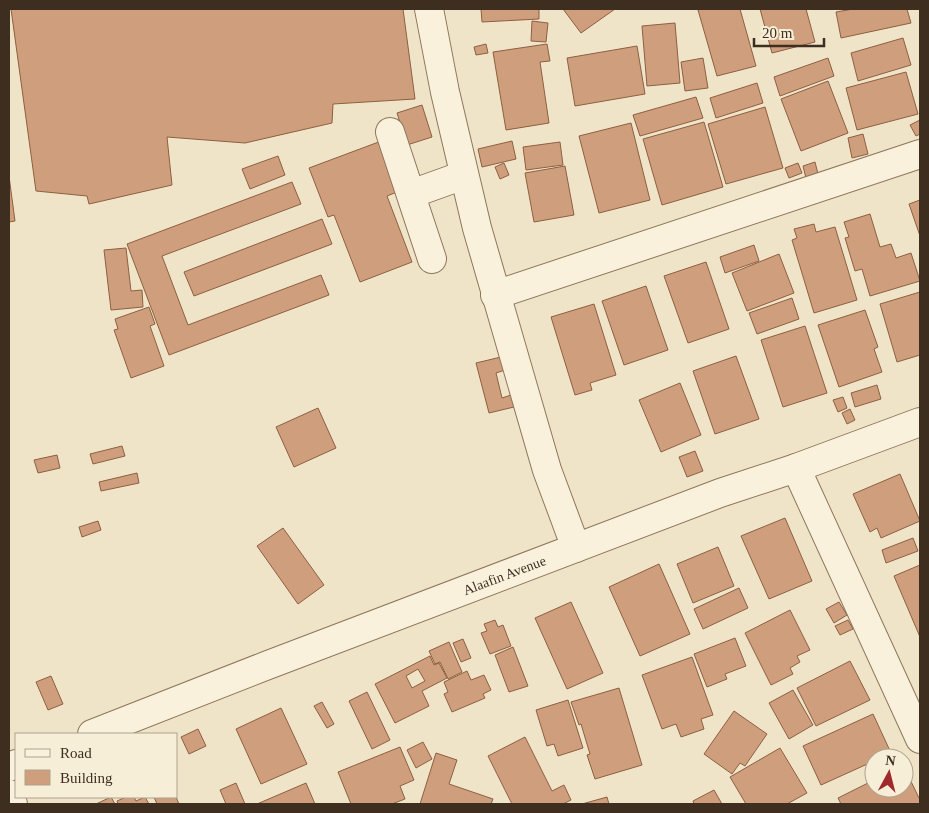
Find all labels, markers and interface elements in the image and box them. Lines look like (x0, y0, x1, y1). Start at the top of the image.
scale bar (754, 15, 824, 47)
text: 20 m (762, 25, 793, 41)
street label: Alaafin Avenue (461, 553, 548, 598)
legend (15, 733, 178, 798)
text: Road (60, 745, 92, 761)
north arrow (864, 748, 914, 798)
text: N (885, 753, 896, 769)
text: Building (60, 770, 113, 786)

